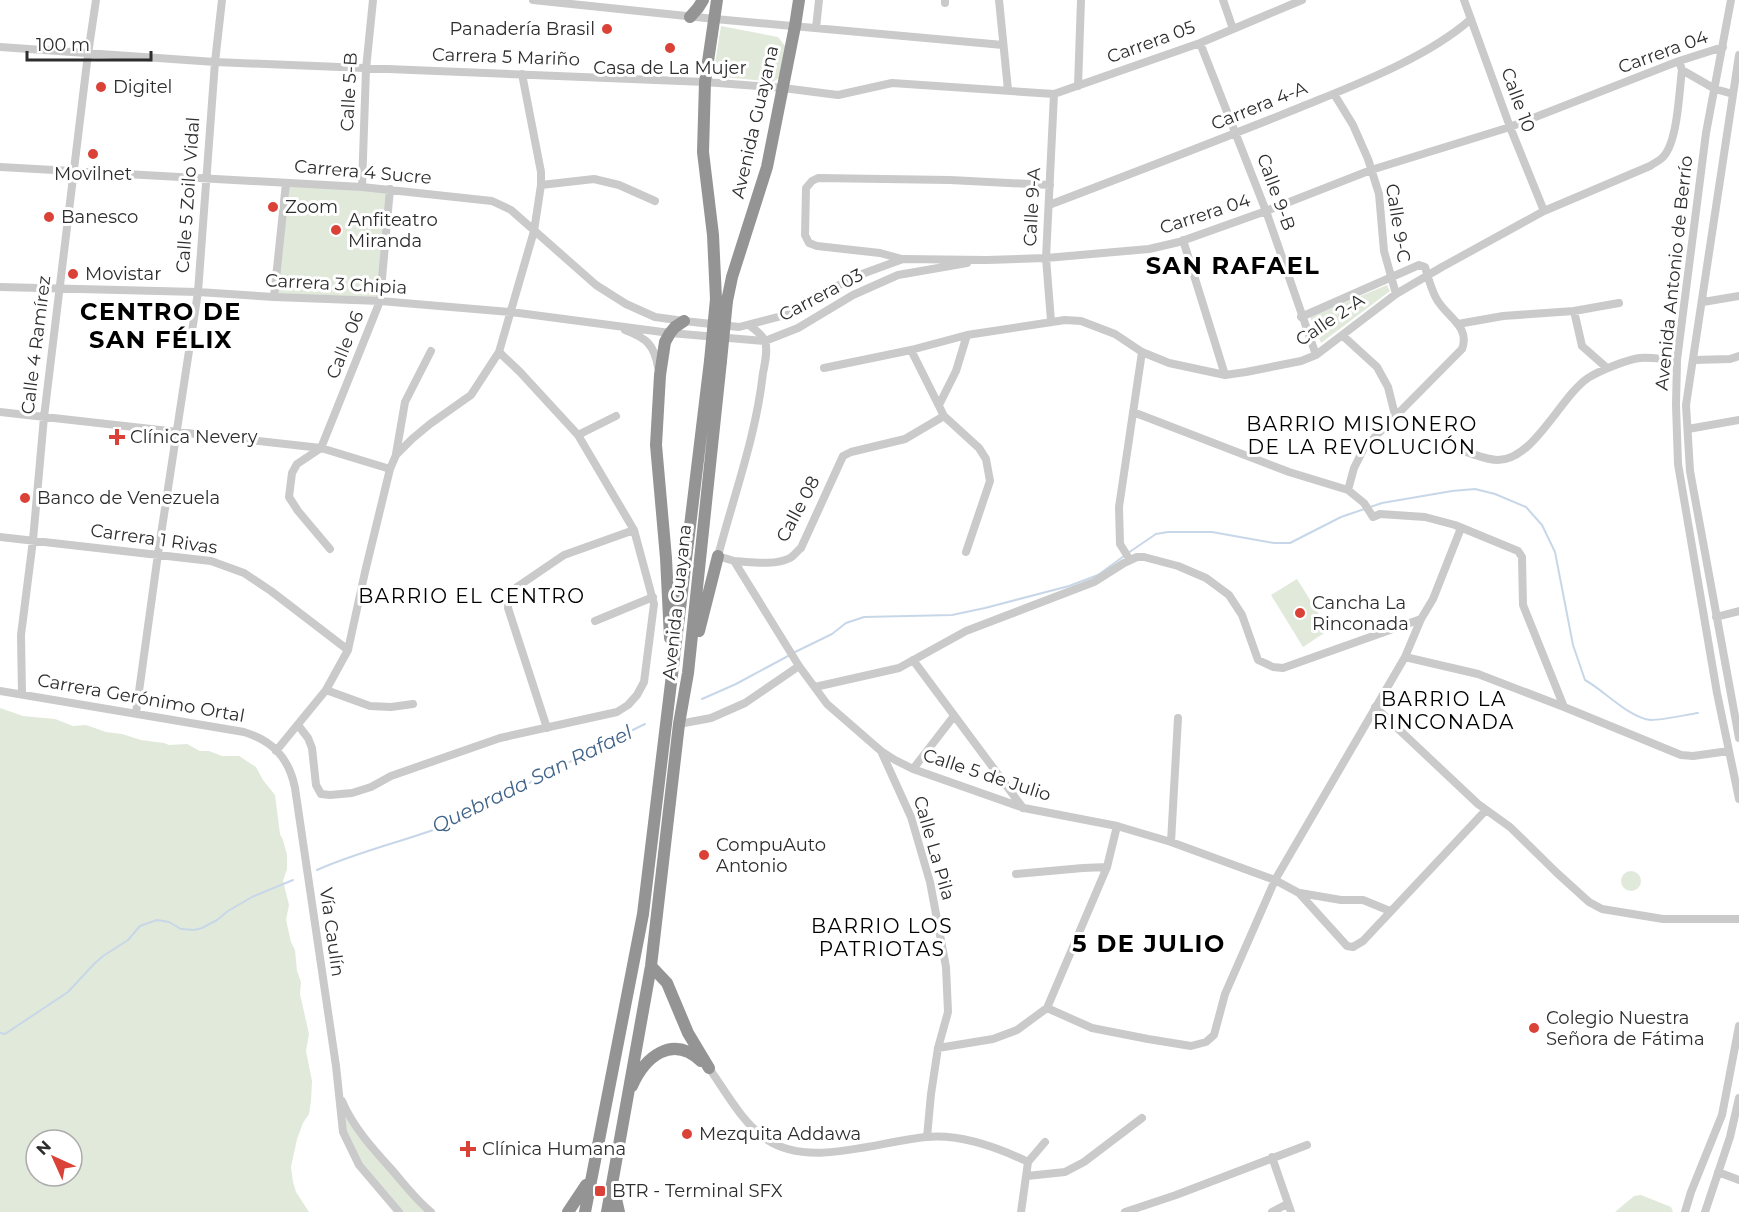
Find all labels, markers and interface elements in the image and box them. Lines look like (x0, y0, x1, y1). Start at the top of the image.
street label: Carrera 05 (1104, 16, 1198, 68)
place label: Panadería Brasil (449, 18, 595, 40)
marker: Panadería Brasil (600, 22, 614, 36)
scale bar (27, 24, 152, 62)
street label: Carrera 04 (1615, 26, 1711, 78)
text: 100 m (36, 34, 90, 56)
marker: Casa de La Mujer (663, 41, 677, 55)
street label: Carrera 5 Mariño (432, 43, 580, 71)
street label: Avenida Guayana (727, 43, 783, 201)
street label: Calle 5-B (336, 52, 362, 132)
place label: Casa de La Mujer (593, 57, 747, 79)
street label: Calle 10 (1496, 65, 1540, 135)
place label: Digitel (113, 76, 172, 98)
street label: Carrera 4-A (1208, 77, 1310, 135)
marker: Digitel (94, 80, 108, 94)
street label: Calle 5 Zoilo Vidal (172, 116, 204, 274)
marker: Movilnet (86, 147, 100, 161)
street label: Calle 9-B (1252, 151, 1300, 233)
street label: Avenida Antonio de Berrío (1651, 154, 1697, 392)
street label: Carrera 4 Sucre (293, 155, 433, 189)
place label: Movilnet (54, 163, 132, 185)
street label: Calle 9-A (1019, 167, 1045, 247)
street label: Calle 9-C (1381, 182, 1415, 264)
street label: Carrera 04 (1157, 189, 1253, 239)
place label: Zoom (285, 196, 338, 218)
marker: Zoom (266, 200, 280, 214)
place label: Banesco (61, 206, 138, 228)
place label: Anfiteatro Miranda (348, 209, 438, 252)
marker: Banesco (42, 210, 56, 224)
marker: Anfiteatro Miranda (329, 223, 343, 237)
district label: SAN RAFAEL (1146, 251, 1320, 280)
place label: Movistar (85, 263, 161, 285)
street label: Carrera 03 (775, 264, 867, 326)
marker: Movistar (66, 267, 80, 281)
street label: Carrera 3 Chipia (264, 269, 408, 299)
street label: Calle 4 Ramírez (17, 274, 55, 416)
street label: Calle 2-A (1291, 289, 1369, 351)
district label: CENTRO DE SAN FÉLIX (80, 297, 242, 354)
street label: Calle 06 (321, 308, 369, 382)
district label: BARRIO MISIONERO DE LA REVOLUCIÓN (1246, 412, 1478, 459)
place label: Clínica Nevery (130, 426, 258, 448)
marker: Clínica Nevery (108, 428, 126, 446)
street label: Calle 08 (771, 472, 825, 546)
place label: Banco de Venezuela (37, 487, 220, 509)
marker: Banco de Venezuela (18, 491, 32, 505)
street label: Carrera 1 Rivas (89, 519, 219, 559)
street label: Avenida Guayana (658, 523, 696, 681)
district label: BARRIO EL CENTRO (358, 584, 586, 608)
place label: Cancha La Rinconada (1312, 592, 1409, 635)
marker: Cancha La Rinconada (1293, 606, 1307, 620)
street label: Carrera Gerónimo Ortal (36, 669, 246, 727)
district label: BARRIO LA RINCONADA (1373, 687, 1515, 734)
water label: Quebrada San Rafael (428, 720, 637, 838)
street label: Calle 5 de Julio (920, 744, 1054, 806)
street label: Calle La Pila (909, 793, 959, 903)
place label: CompuAuto Antonio (716, 834, 826, 877)
marker: CompuAuto Antonio (697, 848, 711, 862)
street label: Vía Caulín (315, 886, 349, 978)
district label: BARRIO LOS PATRIOTAS (811, 914, 953, 961)
district label: 5 DE JULIO (1072, 929, 1226, 958)
place label: Colegio Nuestra Señora de Fátima (1546, 1007, 1705, 1050)
marker: Colegio Nuestra Señora de Fátima (1527, 1021, 1541, 1035)
place label: Mezquita Addawa (699, 1123, 861, 1145)
marker: Mezquita Addawa (680, 1127, 694, 1141)
north arrow (24, 1128, 84, 1188)
text: N (32, 1136, 55, 1159)
place label: Clínica Humana (482, 1138, 626, 1160)
marker: Clínica Humana (459, 1140, 477, 1158)
place label: BTR - Terminal SFX (612, 1180, 783, 1202)
marker: BTR - Terminal SFX (593, 1184, 607, 1198)

